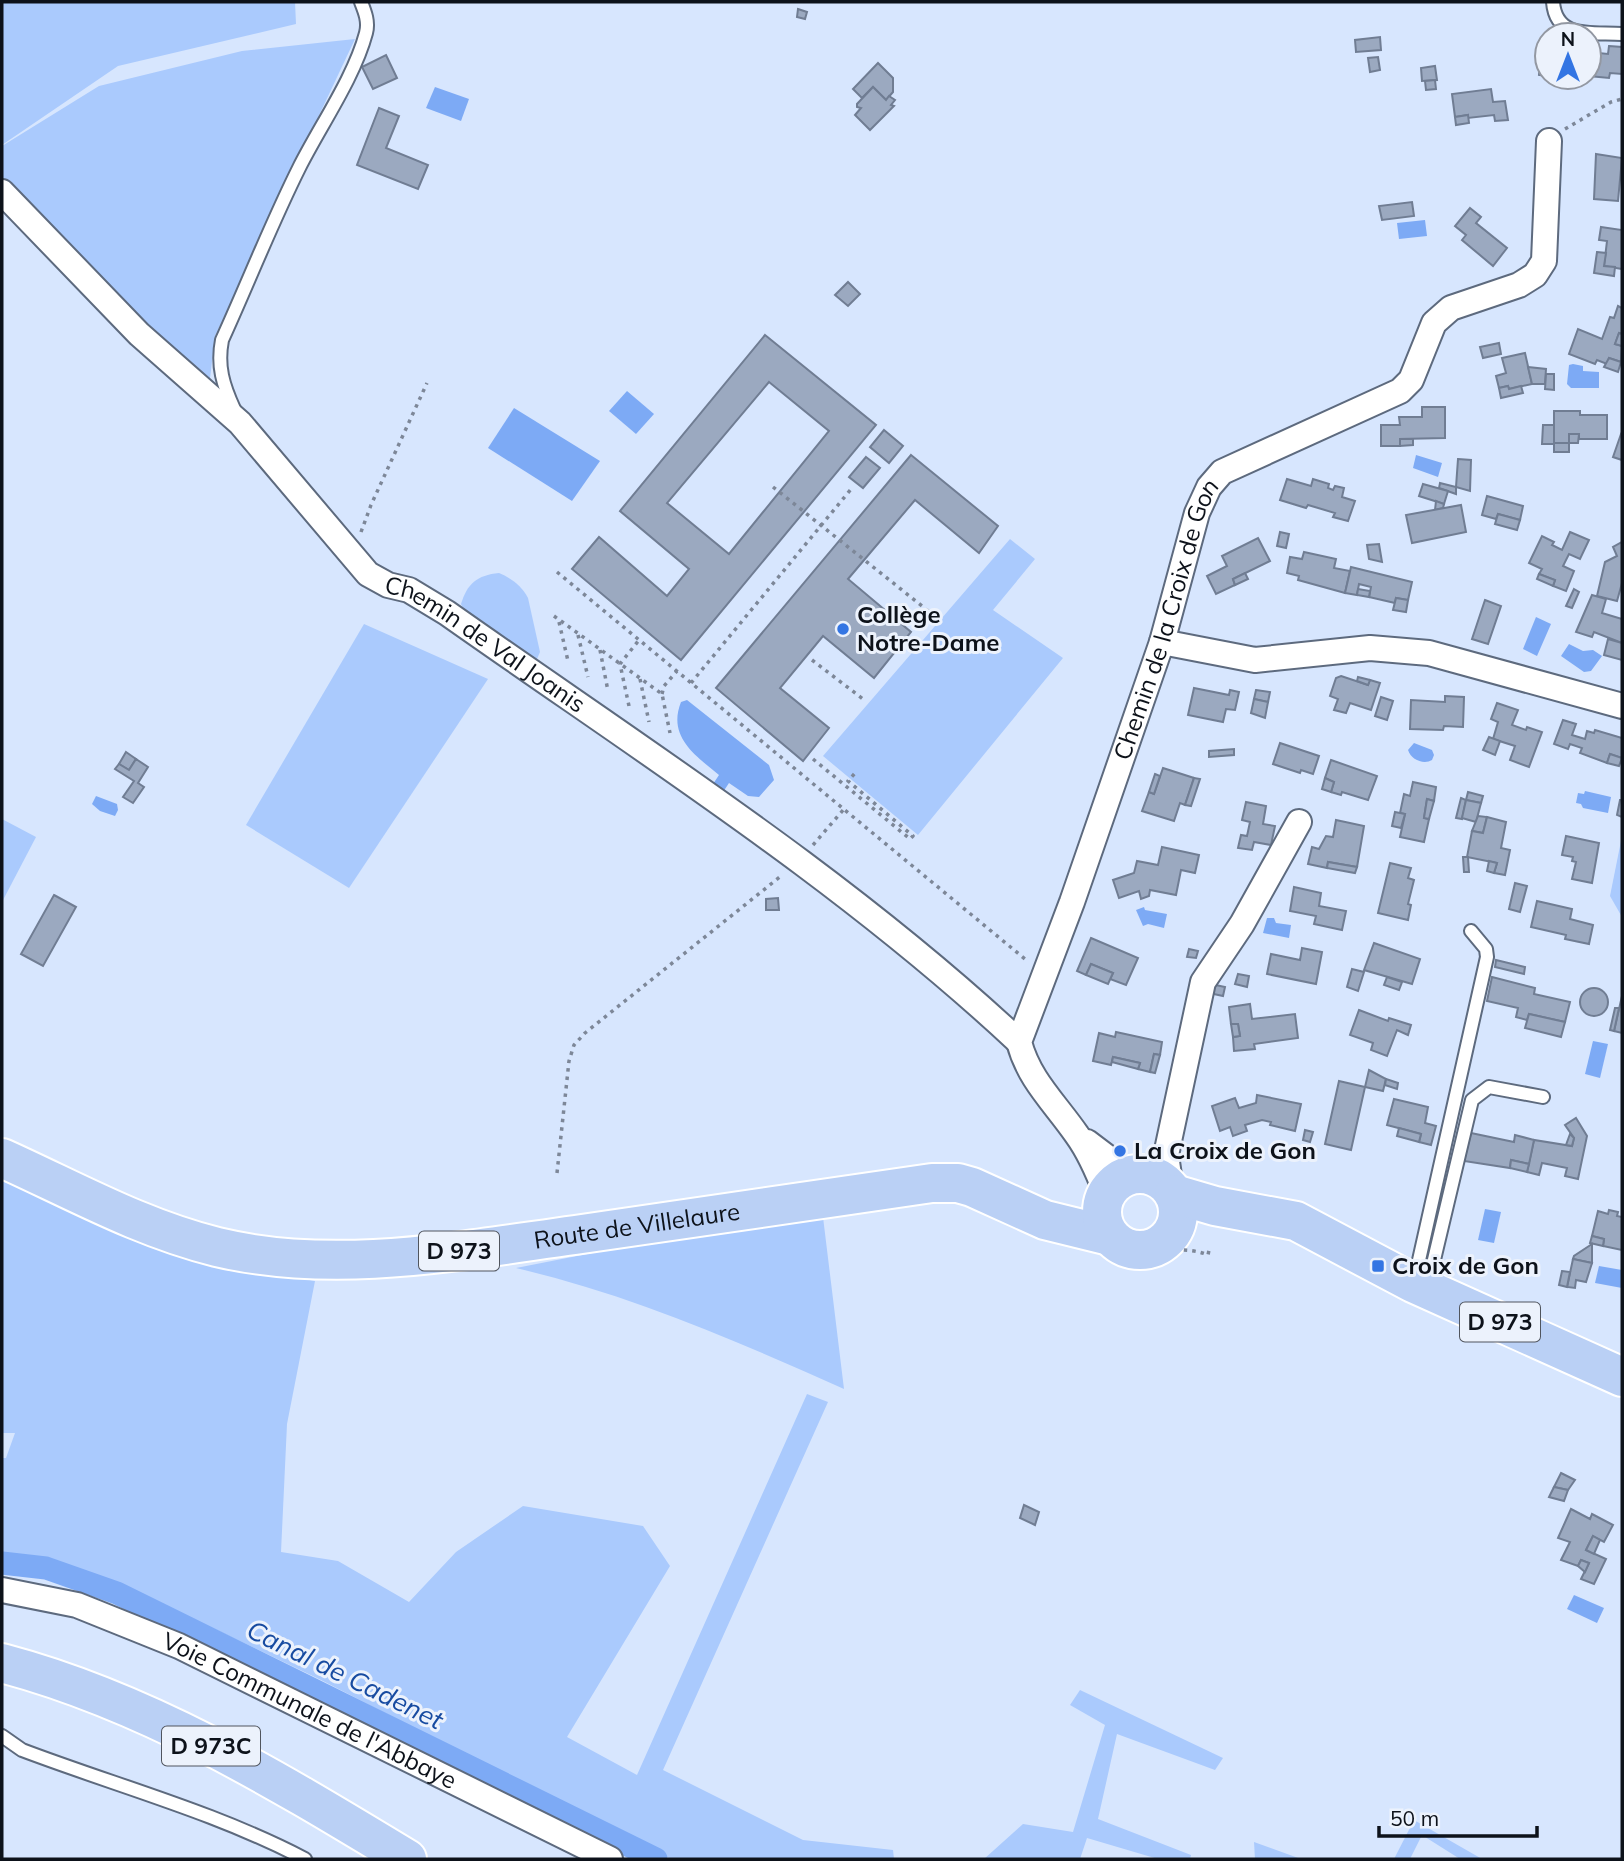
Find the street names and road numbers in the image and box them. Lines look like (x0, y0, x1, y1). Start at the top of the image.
street label: Chemin de la Croix de Gon (1106, 471, 1224, 764)
street label: Chemin de Val Joanis (382, 569, 592, 719)
street label: Route de Villelaure (532, 1196, 742, 1255)
road number: D 973 (419, 1232, 499, 1270)
road number: D 973 (1460, 1302, 1540, 1342)
street label: Voie Communale de l'Abbaye (159, 1625, 462, 1795)
road number: D 973C (162, 1726, 260, 1765)

